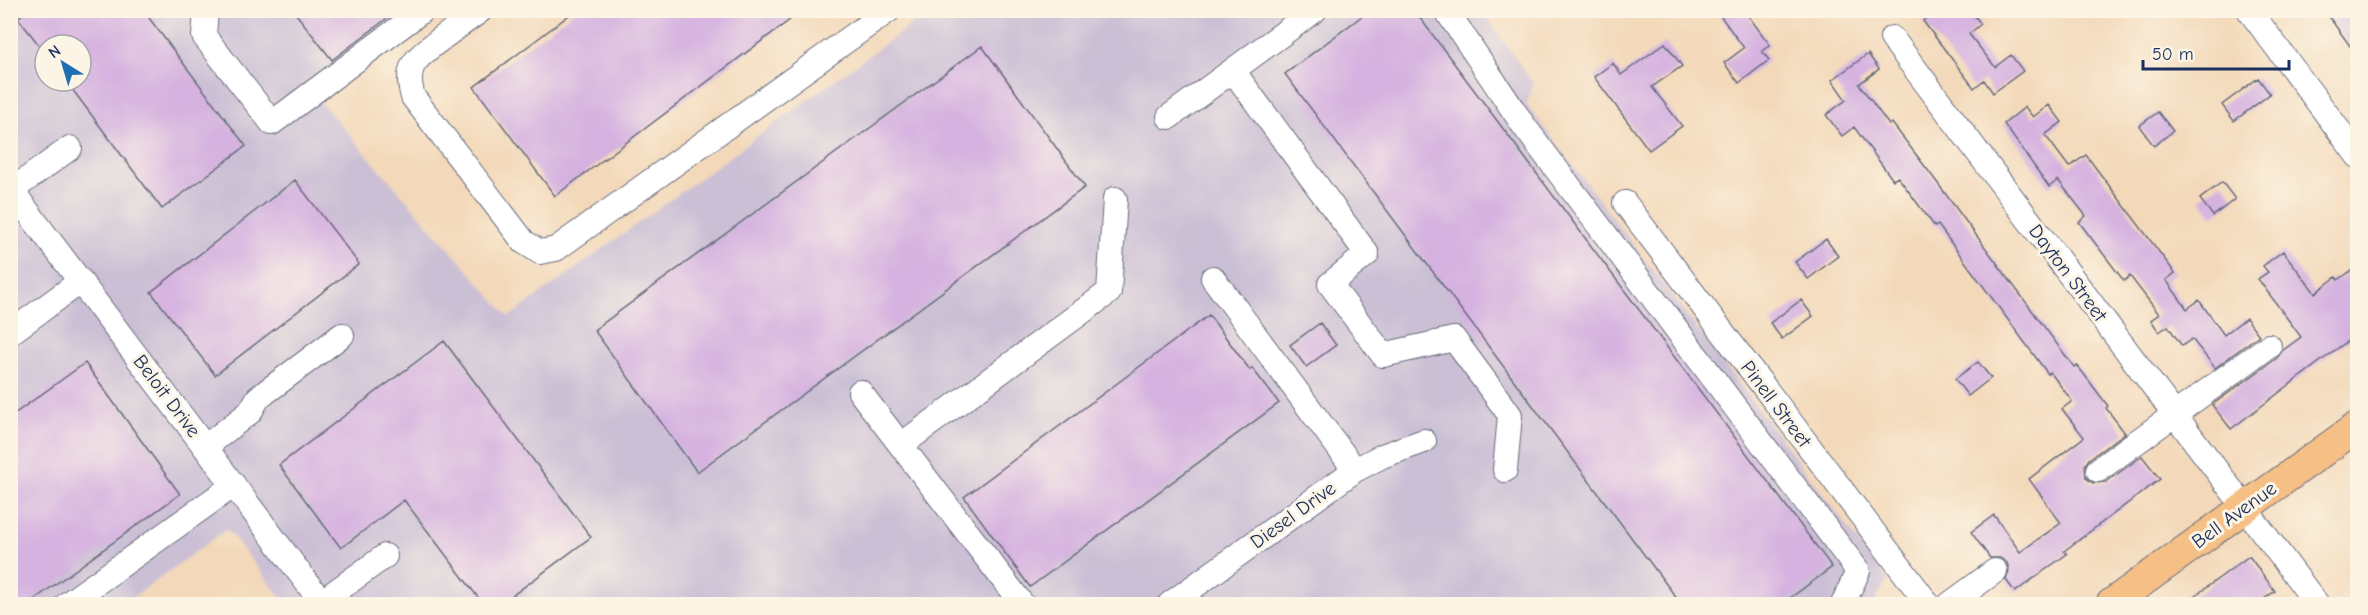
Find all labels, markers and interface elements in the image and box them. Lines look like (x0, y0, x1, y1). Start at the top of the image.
north arrow (33, 33, 93, 93)
scale bar (2143, 33, 2288, 71)
text: N (45, 41, 64, 62)
text: 50 m (2152, 44, 2194, 65)
street label: Dayton Street (2024, 220, 2113, 327)
street label: Beloit Drive (129, 350, 205, 442)
street label: Pinell Street (1736, 356, 1817, 453)
street label: Diesel Drive (1246, 476, 1340, 554)
street label: Bell Avenue (2187, 477, 2281, 553)

